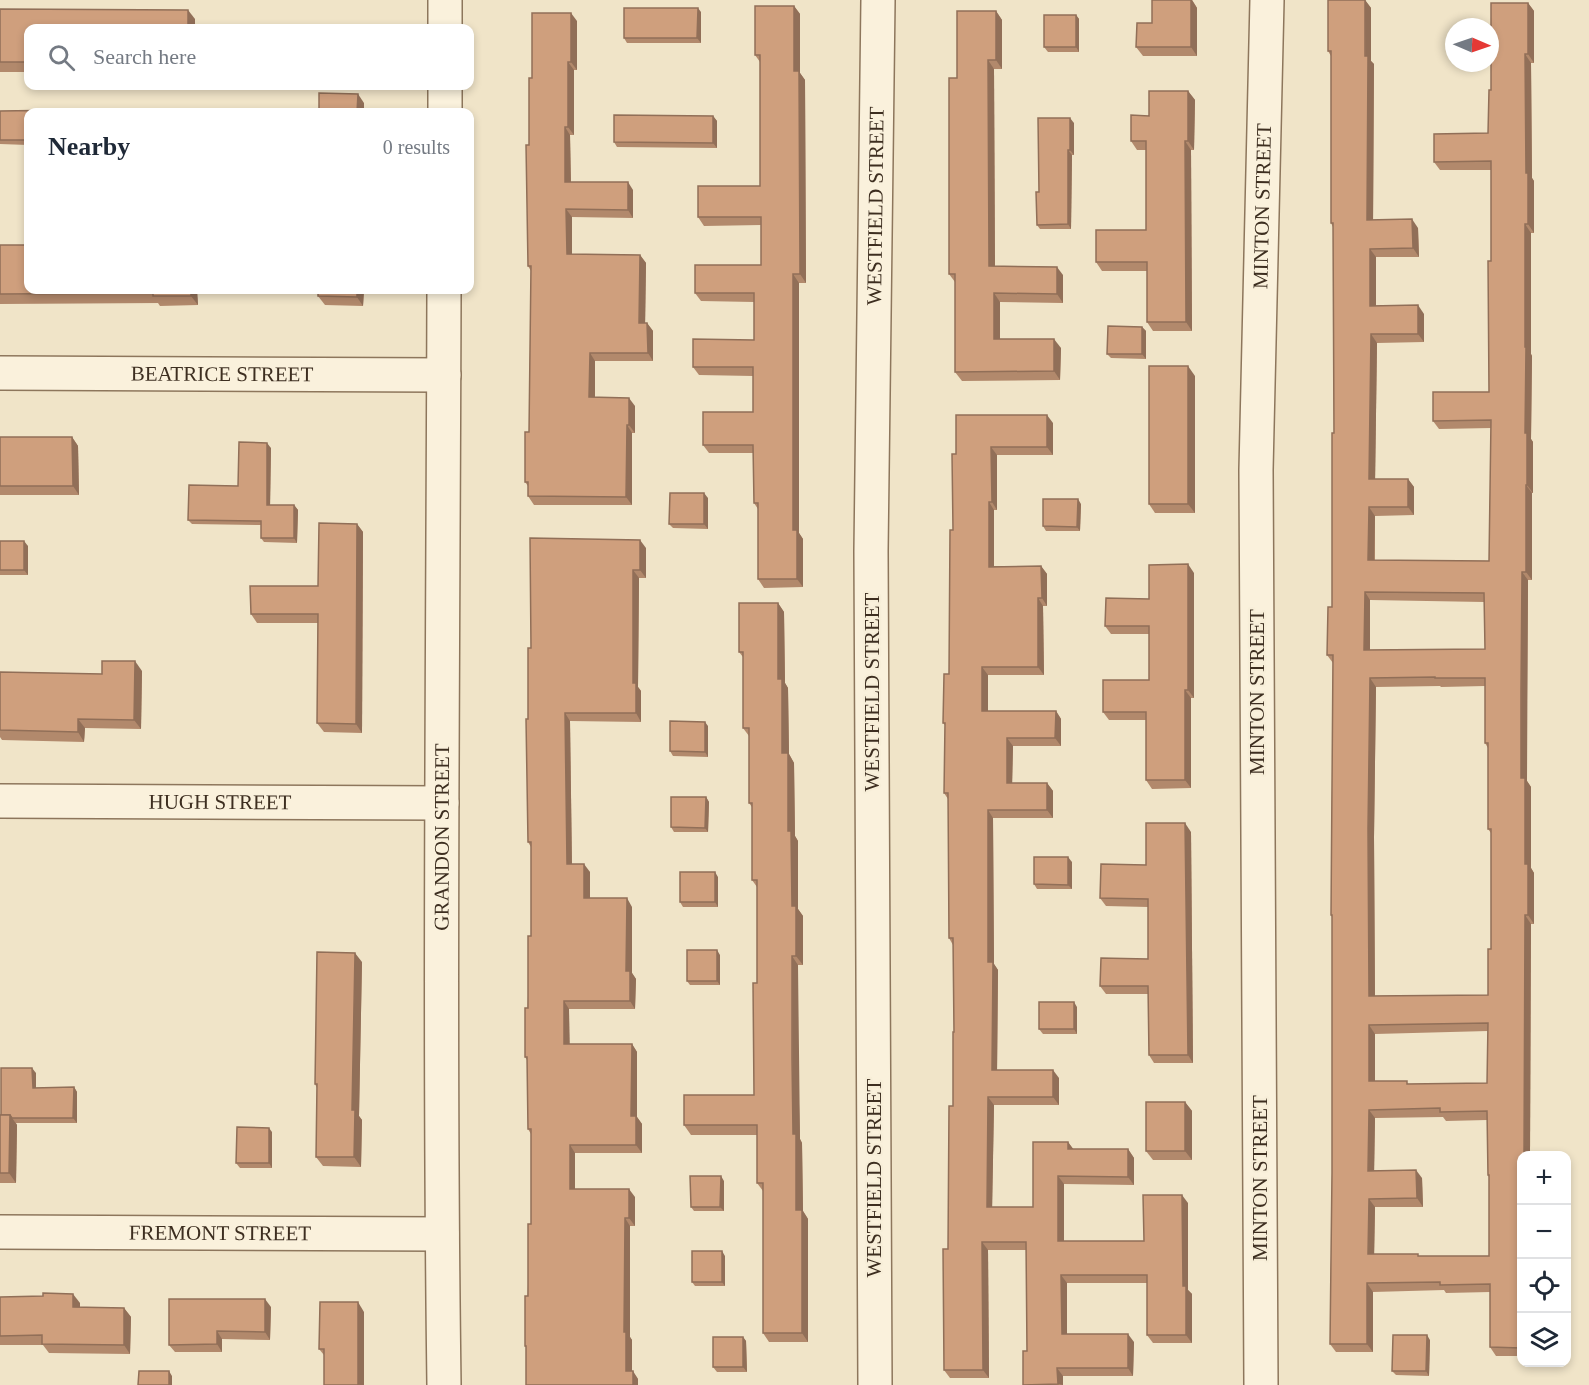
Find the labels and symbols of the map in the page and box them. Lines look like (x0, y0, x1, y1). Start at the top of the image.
north arrow (1445, 18, 1499, 72)
street label: WESTFIELD STREET (862, 106, 889, 306)
street label: MINTON STREET (1248, 123, 1276, 289)
street label: BEATRICE STREET (131, 362, 314, 386)
street label: WESTFIELD STREET (860, 592, 884, 791)
street label: MINTON STREET (1245, 609, 1269, 775)
street label: GRANDON STREET (430, 743, 454, 931)
street label: HUGH STREET (148, 790, 292, 814)
street label: WESTFIELD STREET (862, 1078, 886, 1277)
street label: MINTON STREET (1248, 1095, 1272, 1261)
street label: FREMONT STREET (129, 1221, 311, 1245)

